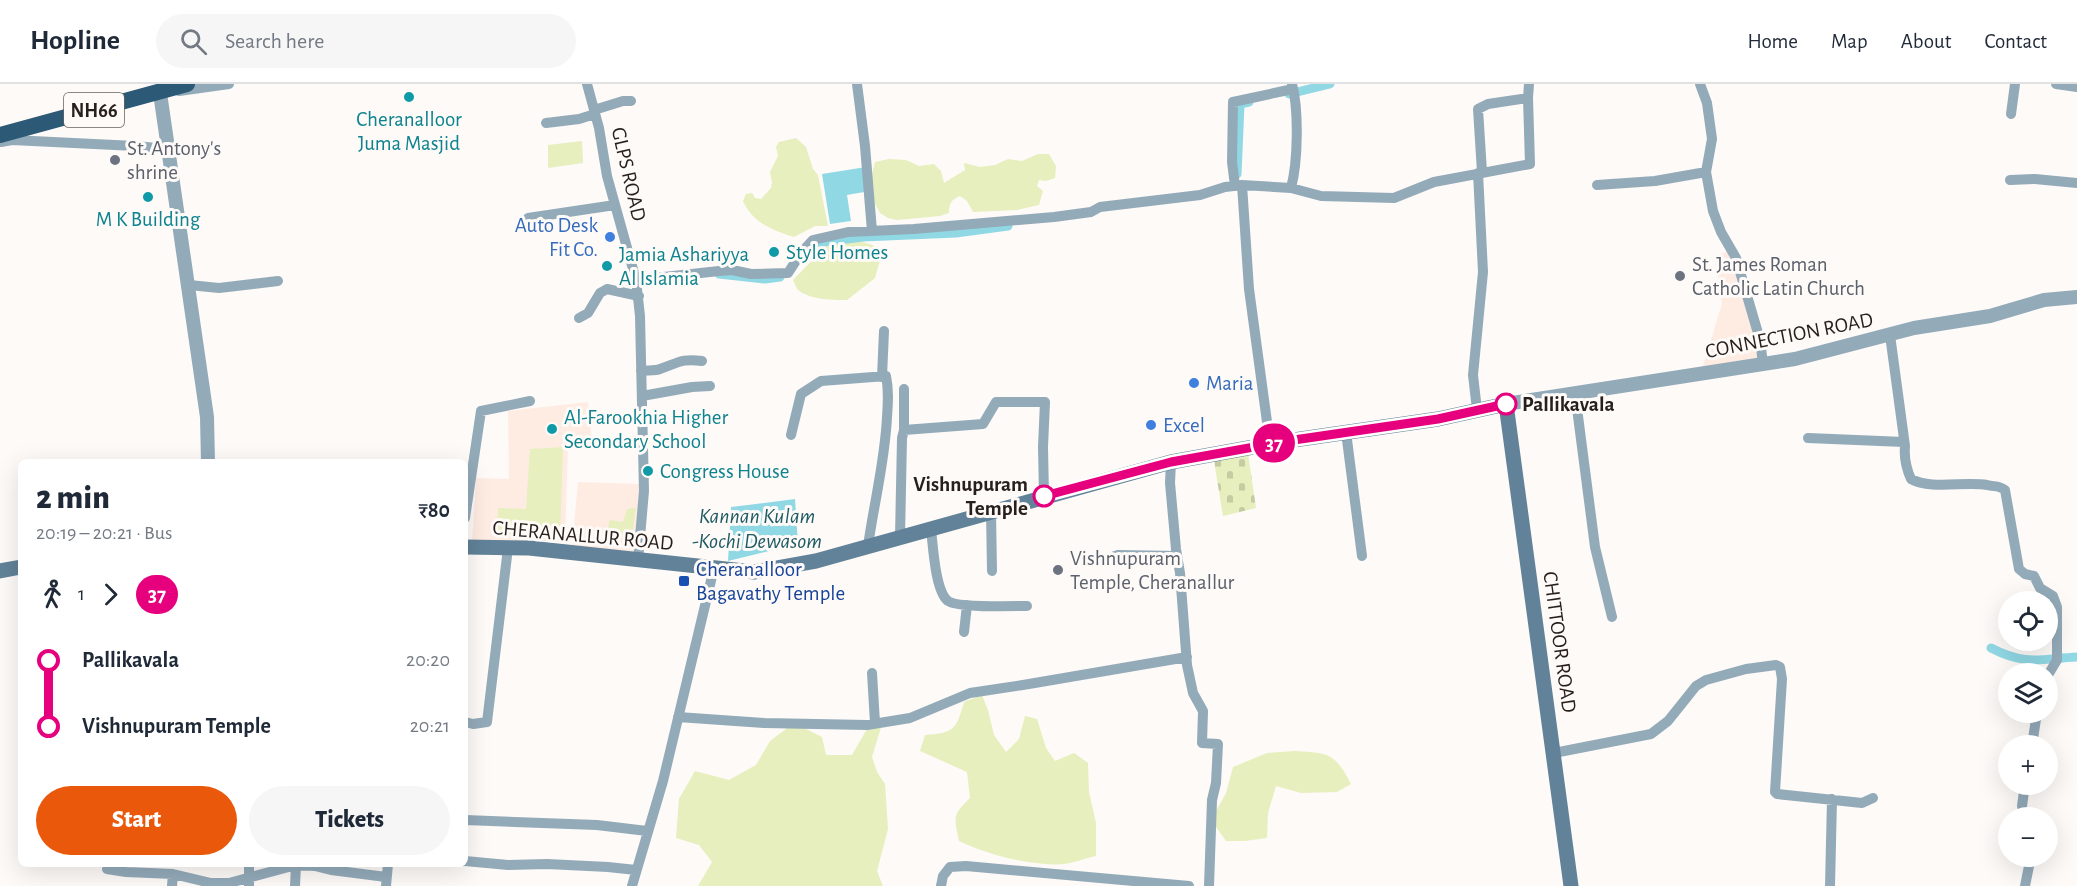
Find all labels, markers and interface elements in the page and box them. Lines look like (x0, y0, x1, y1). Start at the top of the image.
search box (156, 14, 576, 68)
icon: search (177, 25, 210, 58)
text: Hopline (30, 27, 120, 55)
text: Search here (225, 30, 324, 52)
text: Home (1747, 31, 1798, 52)
text: Map (1831, 31, 1868, 52)
text: About (1901, 31, 1951, 52)
text: Contact (1984, 31, 2047, 52)
marker: Cheranalloor Juma Masjid (402, 90, 416, 104)
road number: NH66 (64, 93, 124, 127)
place label: Cheranalloor Juma Masjid (356, 109, 462, 154)
street label: GLPS ROAD (608, 125, 650, 223)
place label: St. Antony's shrine (127, 138, 221, 183)
marker: St. Antony's shrine (108, 153, 122, 167)
marker: M K Building (141, 190, 155, 204)
place label: M K Building (96, 209, 201, 230)
place label: Auto Desk Fit Co. (515, 215, 598, 260)
marker: Auto Desk Fit Co. (603, 230, 617, 244)
place label: Style Homes (786, 242, 888, 263)
place label: Jamia Ashariyya Al Islamia (619, 244, 749, 289)
marker: Style Homes (767, 245, 781, 259)
place label: St. James Roman Catholic Latin Church (1692, 254, 1865, 299)
marker: Jamia Ashariyya Al Islamia (600, 259, 614, 273)
marker: St. James Roman Catholic Latin Church (1673, 269, 1687, 283)
street label: CONNECTION ROAD (1703, 309, 1875, 362)
place label: Maria (1206, 373, 1254, 394)
marker: Maria (1187, 376, 1201, 390)
marker: Pallikavala (1495, 393, 1517, 415)
place label: Pallikavala (1522, 394, 1615, 415)
place label: Al-Farookhia Higher Secondary School (564, 407, 729, 452)
place label: Excel (1163, 415, 1205, 436)
marker: Excel (1144, 418, 1158, 432)
marker: Al-Farookhia Higher Secondary School (545, 422, 559, 436)
line badge: 37 (1247, 424, 1301, 462)
text: 37 (1265, 433, 1283, 454)
place label: Congress House (660, 461, 790, 482)
marker: Congress House (641, 464, 655, 478)
place label: Vishnupuram Temple (913, 474, 1028, 519)
text: 2 min (36, 482, 110, 515)
marker: Vishnupuram Temple (1033, 485, 1055, 507)
text: ₹80 (418, 499, 450, 521)
water label: Kannan Kulam -Kochi Dewasom (692, 505, 822, 552)
street label: CHERANALLUR ROAD (492, 517, 674, 554)
text: 20:19 – 20:21 · Bus (36, 523, 172, 543)
place label: Vishnupuram Temple, Cheranallur (1070, 548, 1235, 593)
place label: Cheranalloor Bagavathy Temple (696, 559, 845, 604)
marker: Vishnupuram Temple, Cheranallur (1051, 563, 1065, 577)
street label: CHITTOOR ROAD (1539, 570, 1580, 714)
marker: Cheranalloor Bagavathy Temple (677, 574, 691, 588)
icon: walk (36, 578, 69, 611)
icon: forward (94, 578, 127, 611)
text: 1 (78, 584, 85, 604)
text: 37 (148, 584, 166, 605)
map controls (1998, 591, 2058, 867)
button: locate (1998, 591, 2058, 651)
text: Pallikavala (82, 649, 179, 671)
text: 20:20 (406, 650, 450, 670)
button: layers (1998, 663, 2058, 723)
text: Vishnupuram Temple (82, 715, 271, 737)
text: 20:21 (410, 716, 450, 736)
button: + (1998, 735, 2058, 795)
button: Start (36, 786, 237, 855)
button: Tickets (249, 786, 450, 855)
button: − (1998, 807, 2058, 867)

